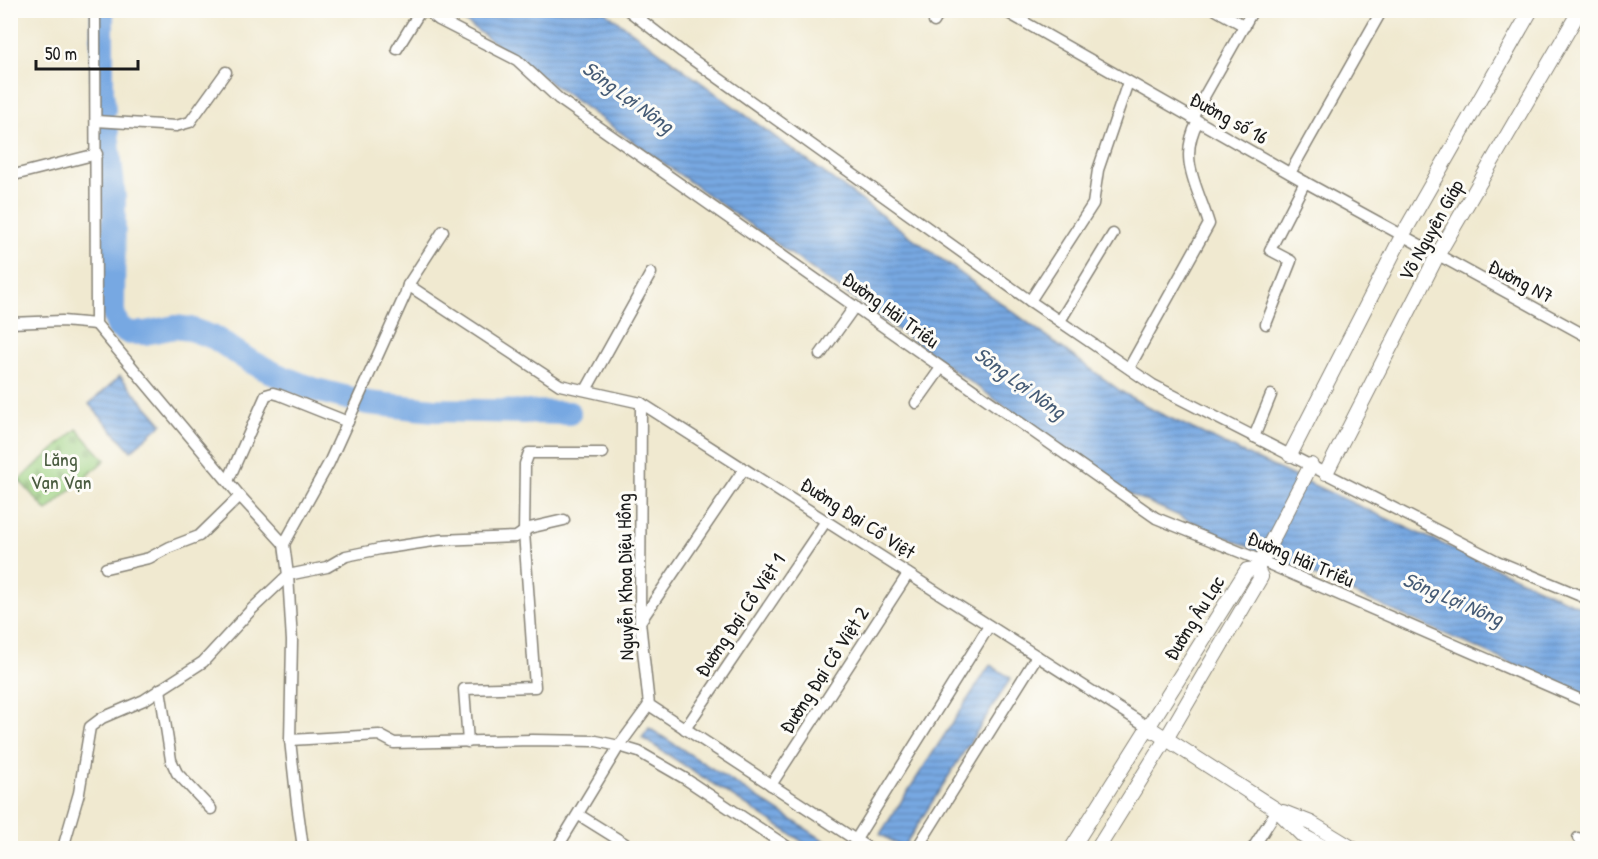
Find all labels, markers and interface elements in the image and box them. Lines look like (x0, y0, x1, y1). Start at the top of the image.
scale bar (36, 33, 138, 71)
text: 50 m (45, 41, 77, 66)
water label: Sông Lợi Nông (577, 54, 681, 140)
street label: Đường số 16 (1185, 85, 1273, 150)
street label: Võ Nguyên Giáp (1392, 174, 1470, 285)
street label: Đường N7 (1484, 252, 1559, 309)
street label: Đường Hải Triều (837, 265, 945, 354)
water label: Sông Lợi Nông (969, 340, 1073, 426)
park label: Lăng Vạn Vạn (31, 445, 91, 495)
street label: Đường Đại Cồ Việt (796, 470, 922, 565)
street label: Nguyễn Khoa Diệu Hồng (610, 493, 639, 661)
street label: Đường Hải Triều (1244, 524, 1359, 593)
street label: Đường Đại Cồ Việt 1 (688, 548, 791, 682)
water label: Sông Lợi Nông (1399, 564, 1509, 633)
street label: Đường Âu Lạc (1157, 570, 1230, 665)
street label: Đường Đại Cồ Việt 2 (773, 601, 875, 738)

